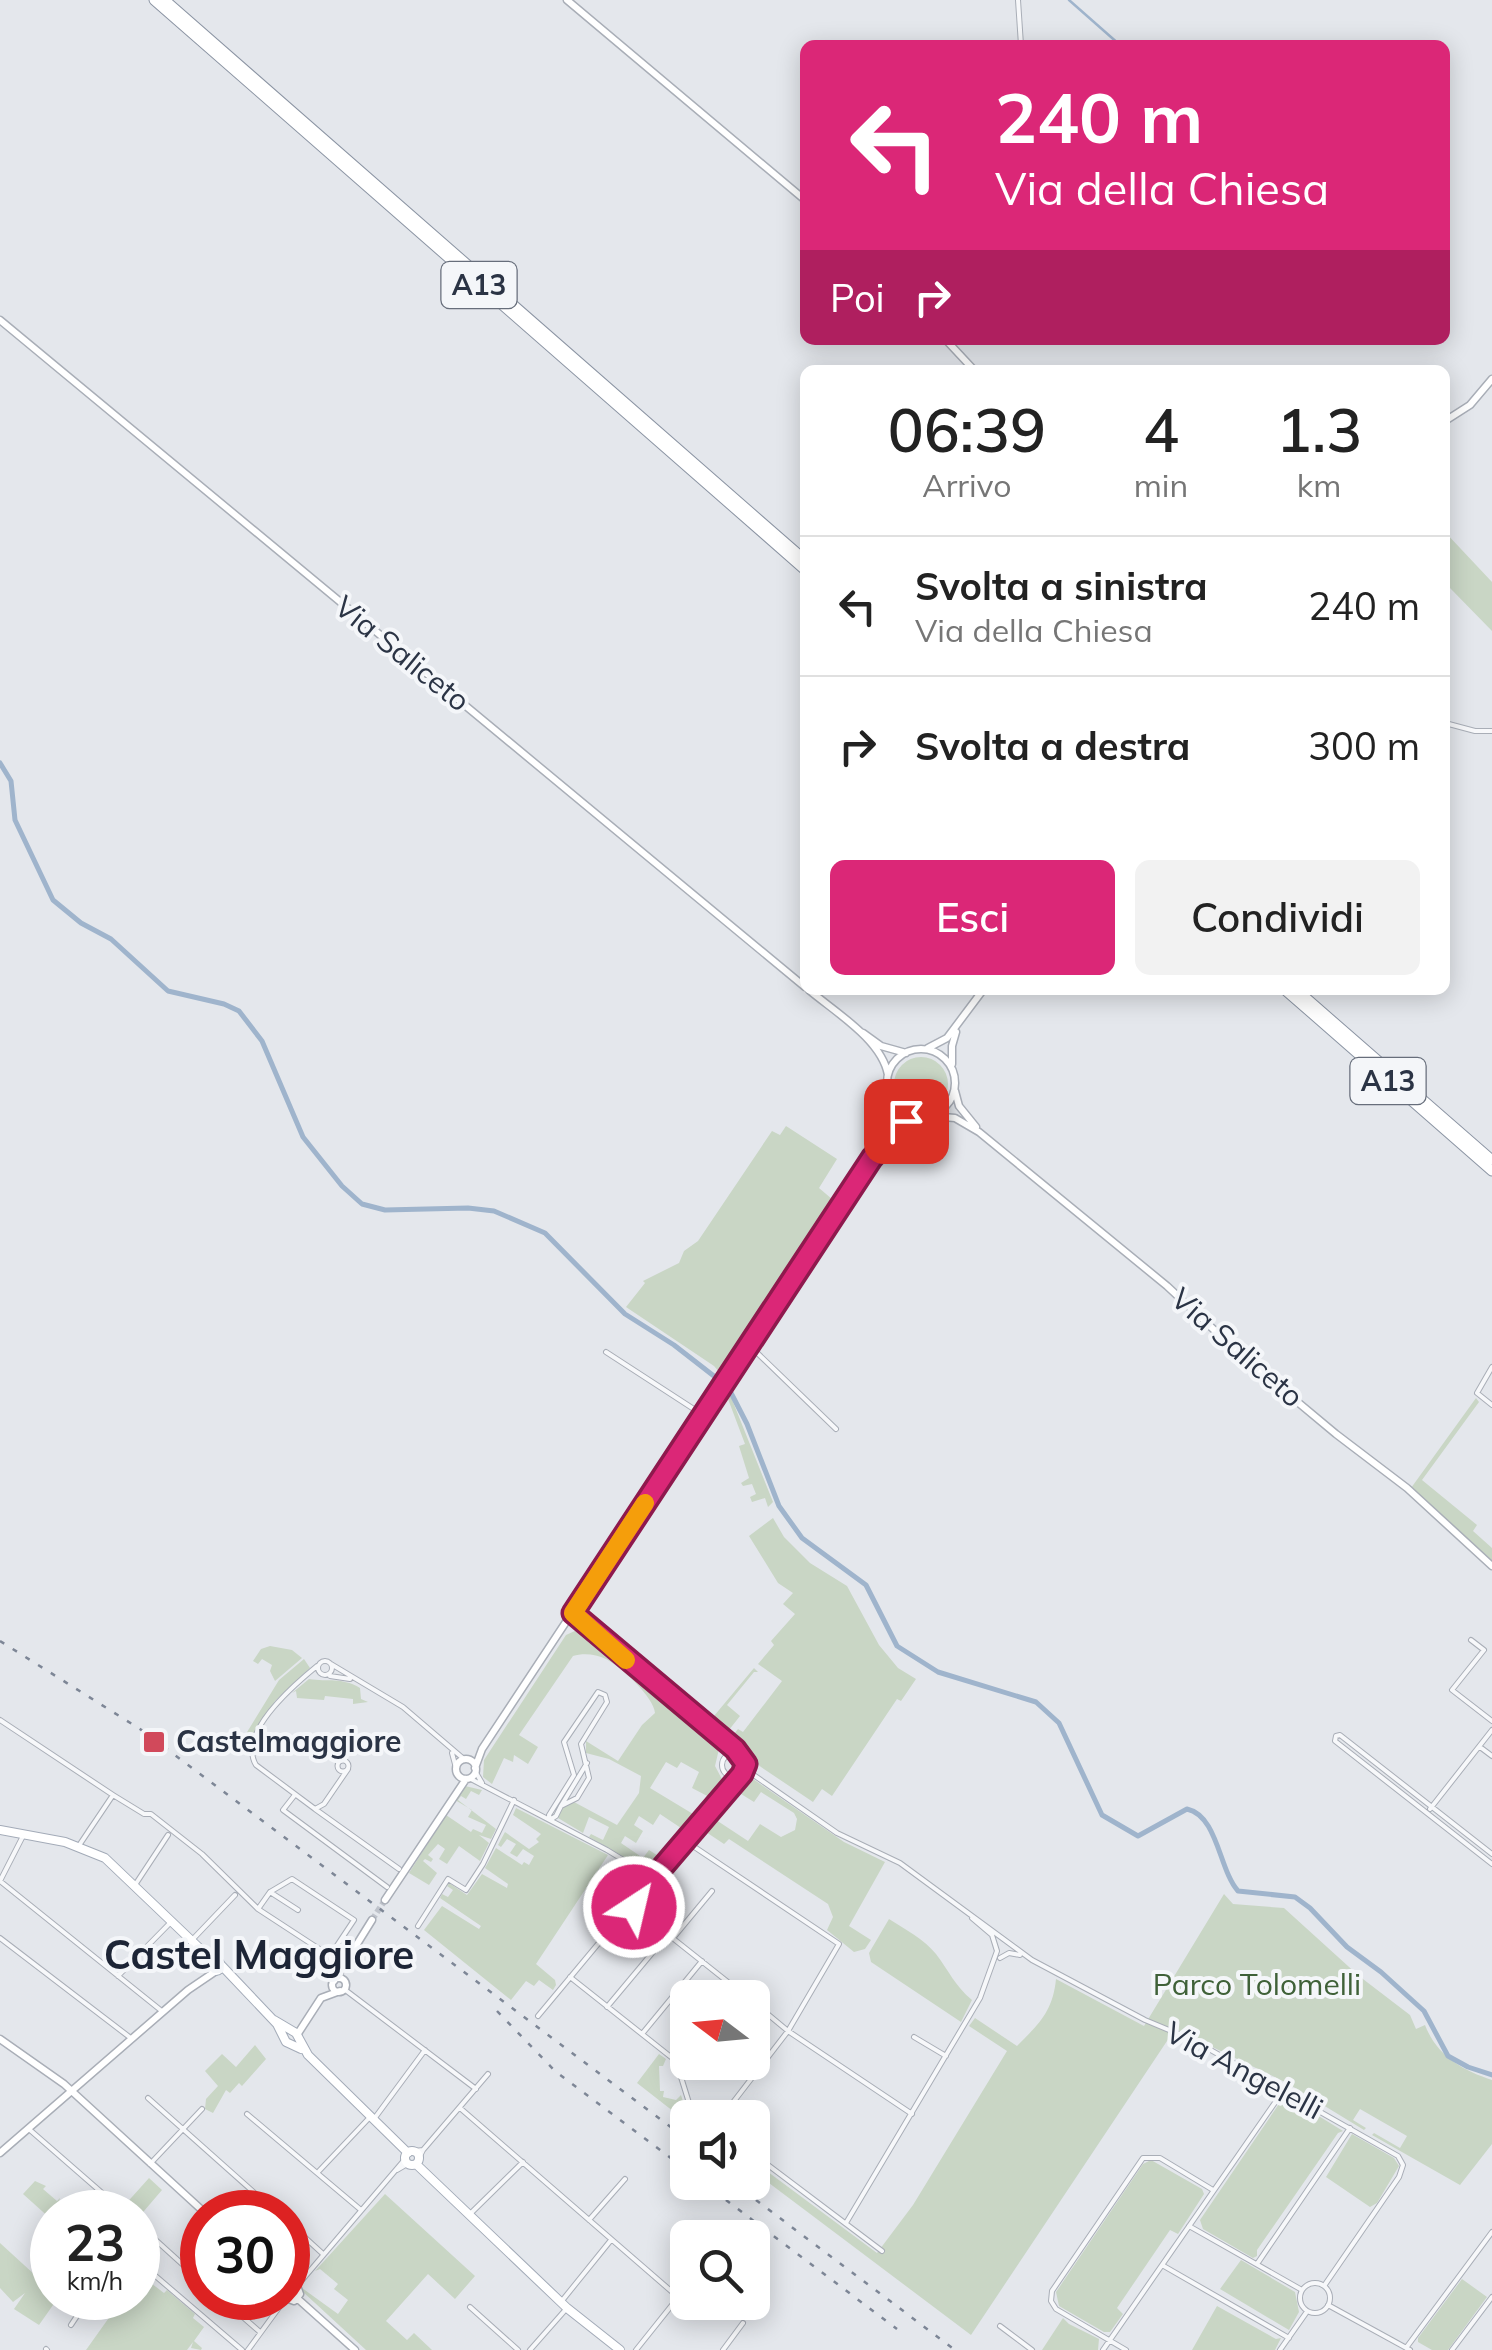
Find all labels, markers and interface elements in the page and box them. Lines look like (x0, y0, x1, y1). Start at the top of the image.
text: 240 m (995, 73, 1203, 161)
icon: left (830, 80, 960, 210)
text: Via della Chiesa (995, 160, 1329, 216)
road number: A13 (442, 262, 516, 308)
icon: right (905, 270, 960, 325)
text: Poi (830, 274, 885, 322)
text: 06:39 (888, 392, 1046, 467)
text: 4 (1143, 392, 1179, 467)
text: 1.3 (1276, 392, 1362, 467)
text: Arrivo (922, 465, 1012, 505)
text: min (1134, 465, 1188, 505)
text: km (1297, 465, 1341, 505)
text: Svolta a sinistra (915, 562, 1208, 610)
icon: left (830, 579, 885, 634)
text: 240 m (1308, 582, 1420, 630)
street label: Via Saliceto (327, 587, 478, 719)
text: Via della Chiesa (915, 610, 1153, 650)
icon: right (830, 719, 885, 774)
text: Svolta a destra (915, 722, 1190, 770)
text: 300 m (1308, 722, 1420, 770)
button: Esci (830, 860, 1115, 975)
button: Condividi (1135, 860, 1420, 975)
road number: A13 (1350, 1058, 1426, 1104)
pin (864, 1079, 949, 1164)
icon: arrive (879, 1094, 934, 1149)
street label: Via Saliceto (1164, 1279, 1312, 1415)
place label: Castelmaggiore (176, 1722, 401, 1760)
marker: Castelmaggiore (141, 1729, 167, 1755)
position arrow (582, 1855, 686, 1959)
district label: Castel Maggiore (104, 1929, 414, 1979)
park label: Parco Tolomelli (1153, 1965, 1361, 2003)
north arrow (670, 1980, 770, 2080)
map controls (670, 1980, 770, 2320)
street label: Via Angelelli (1159, 2013, 1330, 2127)
button: sound (670, 2100, 770, 2200)
speed limit sign: 30 (180, 2190, 310, 2320)
text: 23 (65, 2211, 125, 2274)
button: search (670, 2220, 770, 2320)
text: km/h (67, 2265, 123, 2296)

